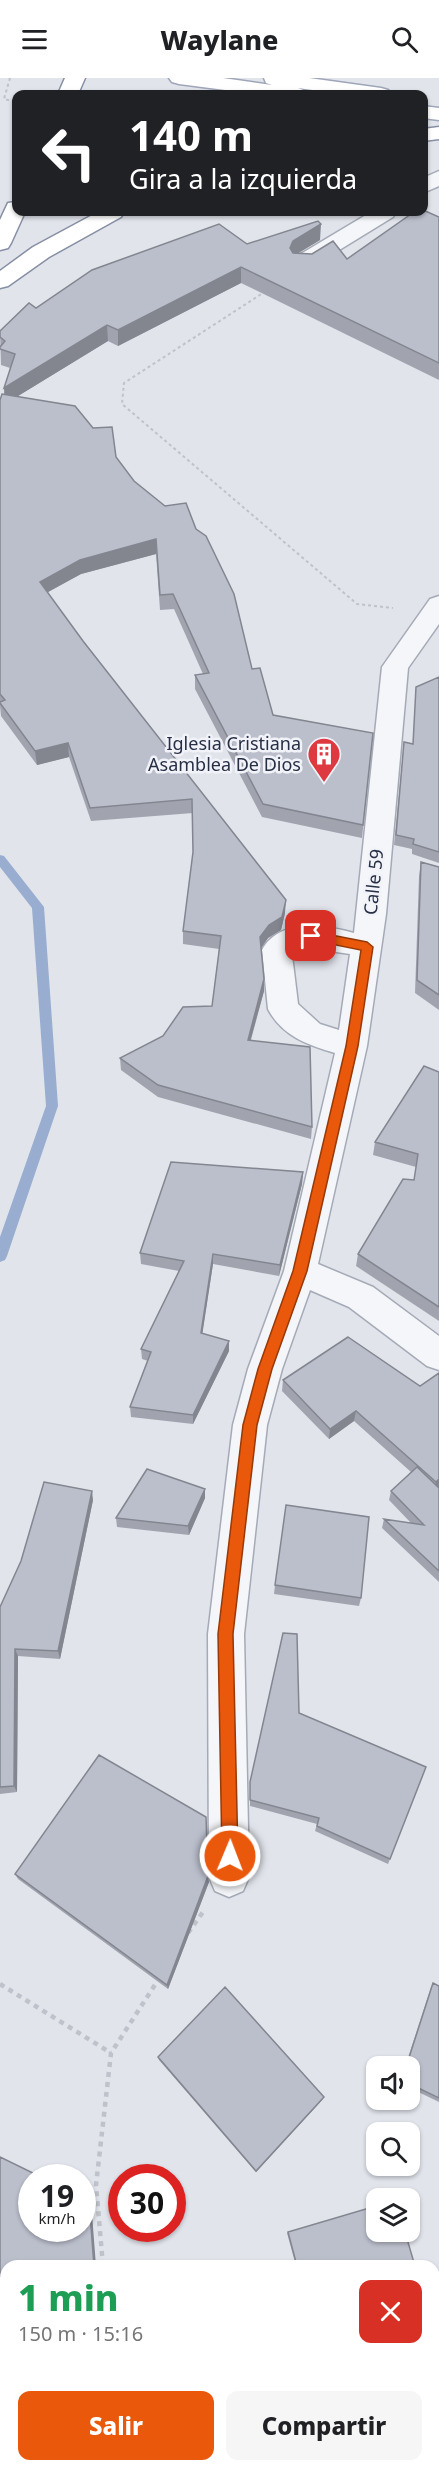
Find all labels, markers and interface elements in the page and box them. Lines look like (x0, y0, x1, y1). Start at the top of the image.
text: Waylane (161, 21, 278, 58)
icon: menu (18, 23, 51, 56)
icon: search (388, 23, 421, 56)
text: 140 m (129, 106, 253, 163)
icon: left (30, 114, 108, 192)
text: Gira a la izquierda (129, 160, 357, 197)
place label: Iglesia Cristiana Asamblea De Dios (148, 731, 301, 776)
building icon: Iglesia Cristiana Asamblea De Dios (306, 736, 342, 783)
street label: Calle 59 (358, 848, 388, 916)
pin (285, 910, 336, 961)
icon: arrive (294, 919, 327, 952)
position arrow (198, 1824, 262, 1888)
map controls (366, 2056, 420, 2242)
button: sound (366, 2056, 420, 2110)
button: search (366, 2122, 420, 2176)
speed limit sign: 30 (108, 2164, 186, 2242)
text: 19 (40, 2175, 74, 2216)
button: layers (366, 2188, 420, 2242)
text: km/h (39, 2208, 75, 2228)
text: 1 min (18, 2273, 119, 2322)
button: close (359, 2280, 422, 2343)
text: 150 m · 15:16 (18, 2320, 143, 2347)
button: Salir (18, 2391, 214, 2460)
button: Compartir (226, 2391, 422, 2460)

